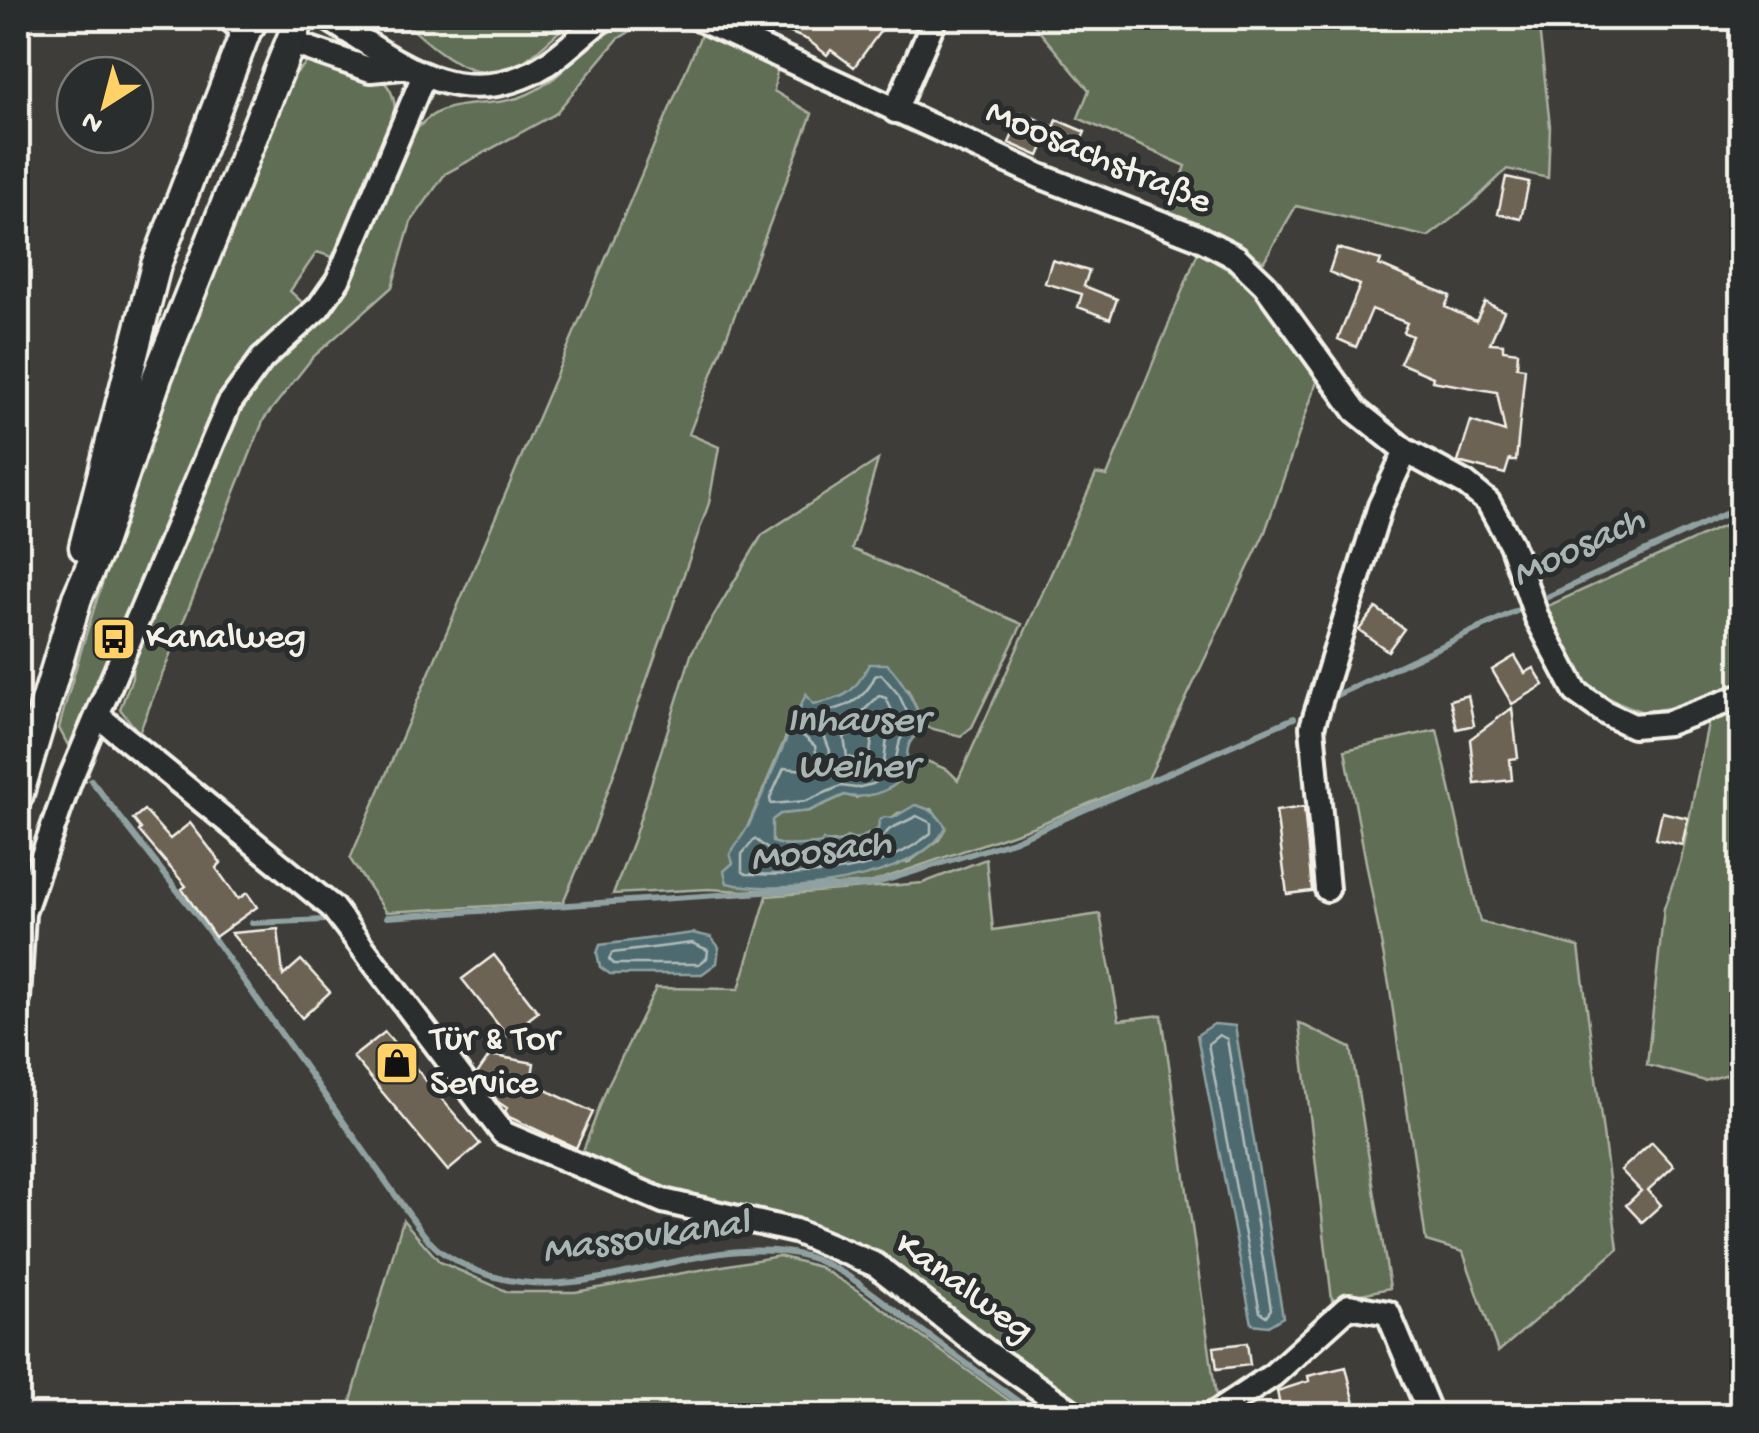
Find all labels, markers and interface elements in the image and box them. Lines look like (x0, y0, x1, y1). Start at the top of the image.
north arrow (55, 55, 155, 155)
street label: Moosachstraße (978, 92, 1218, 226)
text: N (76, 103, 110, 140)
water label: Moosach (1505, 498, 1653, 600)
bus stop icon: Kanalweg (91, 616, 137, 662)
place label: Kanalweg (146, 617, 306, 661)
water label: Inhauser Weiher (787, 699, 935, 792)
water label: Moosach (748, 821, 894, 885)
place label: Tür & Tor Service (428, 1019, 563, 1107)
shop icon: Tür & Tor Service (374, 1040, 420, 1086)
water label: Massovkanal (540, 1201, 754, 1277)
street label: Kanalweg (885, 1224, 1041, 1354)

